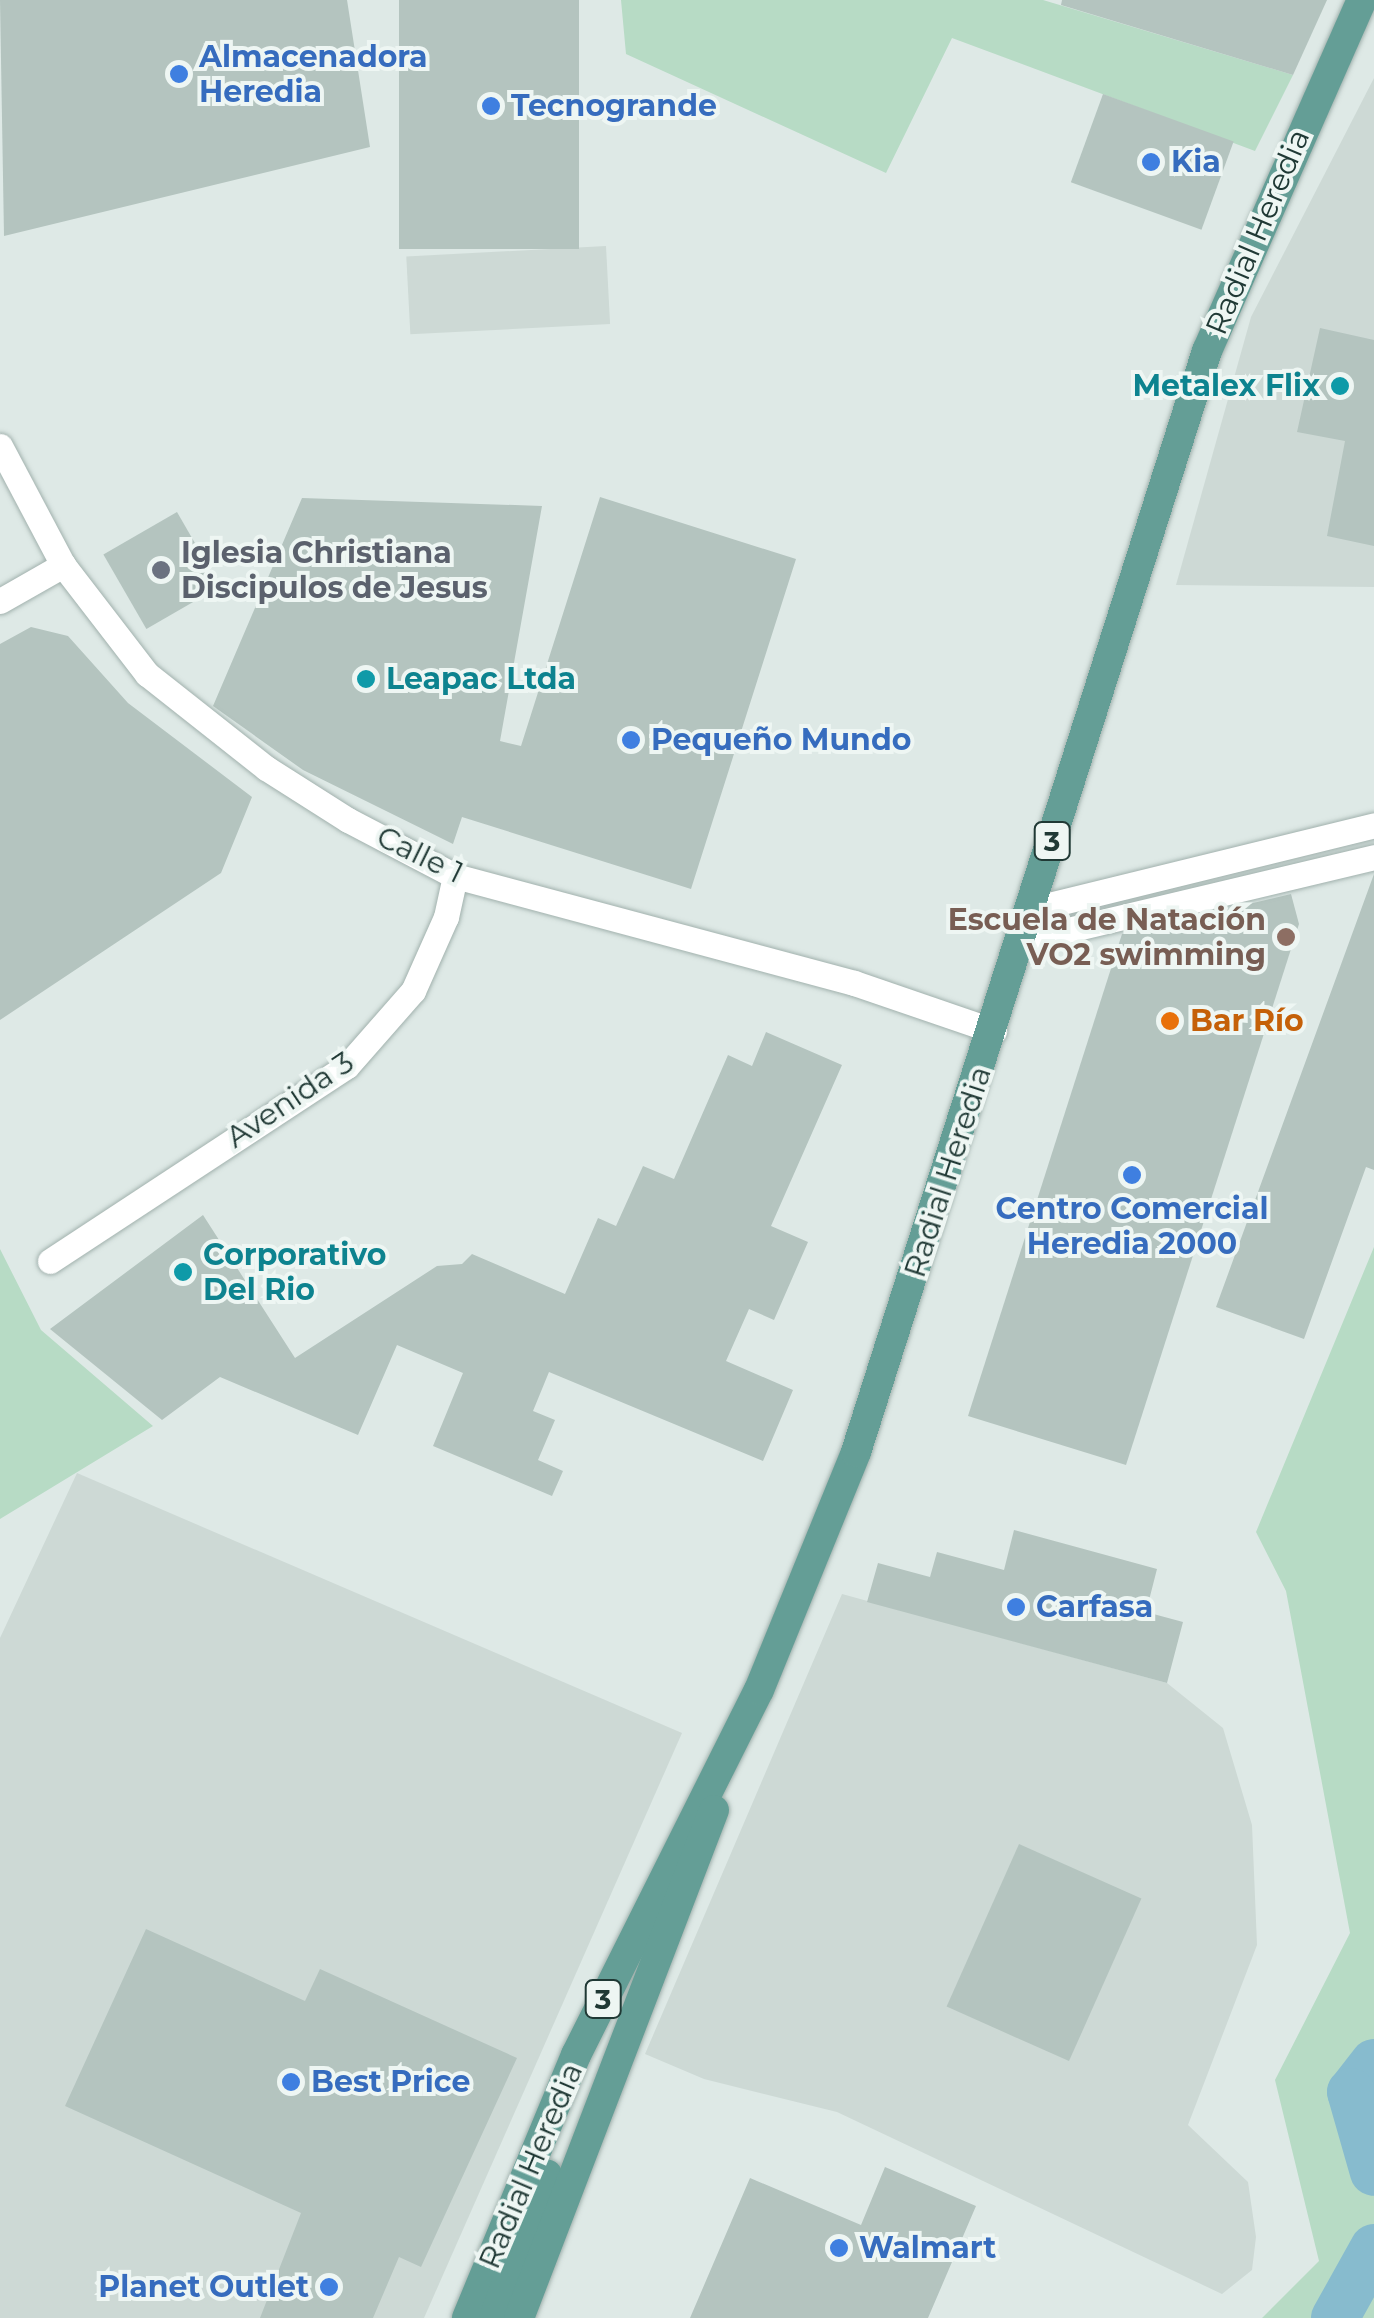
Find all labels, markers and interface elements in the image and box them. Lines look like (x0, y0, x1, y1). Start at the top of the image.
place label: Almacenadora Heredia (199, 39, 428, 110)
marker: Almacenadora Heredia (168, 63, 190, 85)
place label: Tecnogrande (511, 88, 717, 124)
marker: Tecnogrande (480, 95, 502, 117)
street label: Radial Heredia (1199, 124, 1317, 340)
place label: Kia (1171, 144, 1221, 180)
marker: Kia (1140, 151, 1162, 173)
place label: Metalex Flix (1132, 368, 1320, 404)
marker: Metalex Flix (1329, 375, 1351, 397)
place label: Iglesia Christiana Discipulos de Jesus (181, 535, 488, 606)
marker: Iglesia Christiana Discipulos de Jesus (150, 559, 172, 581)
place label: Leapac Ltda (386, 661, 576, 697)
marker: Leapac Ltda (355, 668, 377, 690)
place label: Pequeño Mundo (651, 722, 911, 758)
marker: Pequeño Mundo (620, 729, 642, 751)
road number: 3 (1032, 818, 1072, 864)
street label: Calle 1 (371, 819, 469, 891)
place label: Escuela de Natación VO2 swimming (948, 902, 1266, 972)
marker: Escuela de Natación VO2 swimming (1275, 926, 1297, 948)
place label: Bar Río (1190, 1003, 1304, 1039)
marker: Bar Río (1159, 1010, 1181, 1032)
street label: Avenida 3 (219, 1044, 361, 1156)
street label: Radial Heredia (897, 1062, 999, 1282)
marker: Centro Comercial Heredia 2000 (1121, 1164, 1143, 1186)
place label: Centro Comercial Heredia 2000 (996, 1191, 1268, 1262)
place label: Corporativo Del Rio (203, 1237, 386, 1308)
marker: Corporativo Del Rio (172, 1261, 194, 1283)
place label: Carfasa (1036, 1589, 1153, 1625)
marker: Carfasa (1005, 1596, 1027, 1618)
road number: 3 (583, 1976, 623, 2022)
street label: Radial Heredia (472, 2058, 590, 2274)
place label: Best Price (311, 2064, 470, 2100)
marker: Best Price (280, 2071, 302, 2093)
place label: Walmart (859, 2230, 996, 2266)
marker: Walmart (828, 2237, 850, 2259)
place label: Planet Outlet (98, 2269, 309, 2305)
marker: Planet Outlet (318, 2276, 340, 2298)

